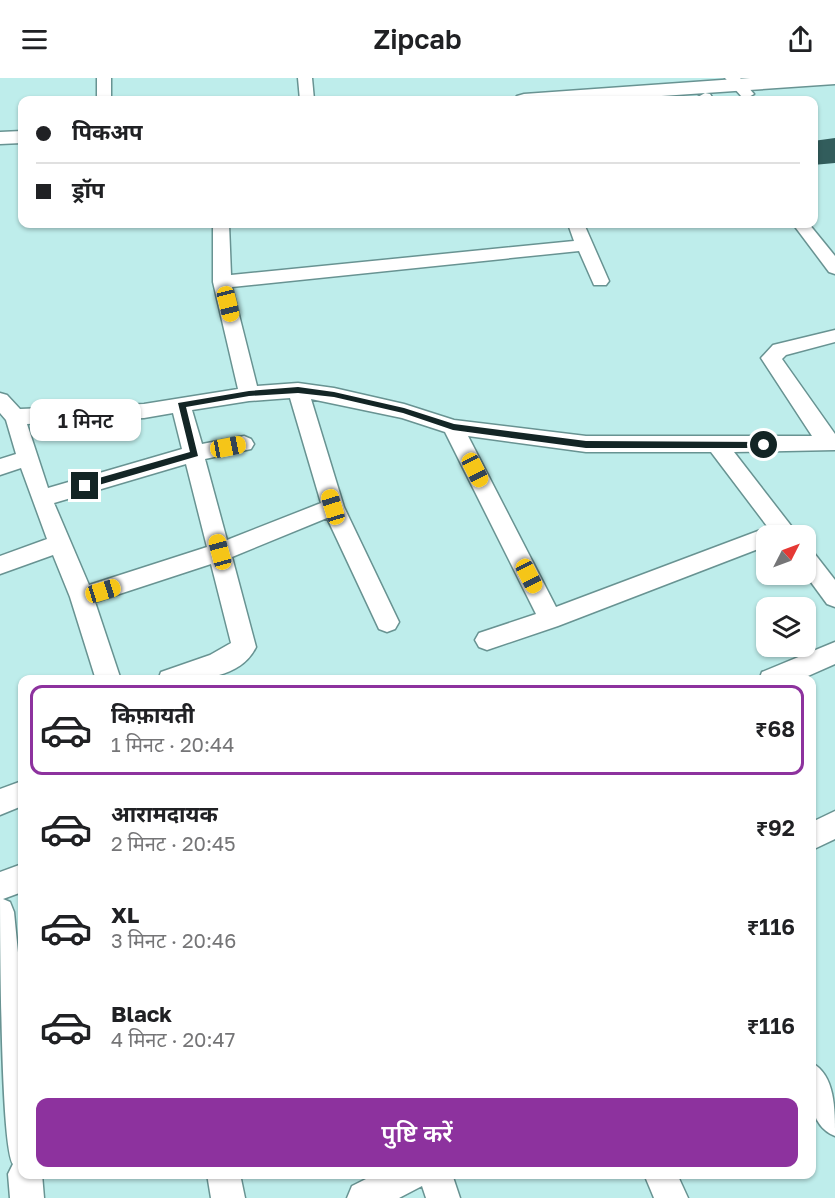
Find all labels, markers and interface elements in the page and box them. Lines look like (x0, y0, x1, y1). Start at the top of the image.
icon: menu (18, 23, 51, 56)
text: Zipcab (374, 23, 462, 55)
icon: share (784, 23, 817, 56)
text: पिकअप (72, 118, 143, 145)
text: ड्रॉप (72, 176, 105, 203)
car (215, 284, 241, 324)
callout: 1 मिनट (29, 399, 140, 441)
text: 1 मिनट (58, 408, 113, 432)
route start (750, 431, 777, 458)
car (209, 435, 247, 459)
car (459, 450, 491, 490)
route end (71, 472, 98, 499)
car (319, 487, 347, 527)
north arrow (756, 525, 816, 585)
map controls (756, 525, 816, 657)
car (207, 532, 233, 572)
car (513, 556, 545, 596)
car (83, 577, 123, 605)
button: layers (756, 597, 816, 657)
text: किफ़ायती (111, 701, 195, 728)
icon: car (39, 703, 93, 757)
text: ₹68 (755, 715, 795, 742)
text: 1 मिनट · 20:44 (111, 732, 234, 756)
text: आरामदायक (111, 800, 218, 827)
icon: car (39, 802, 93, 856)
text: ₹92 (756, 814, 795, 841)
text: 2 मिनट · 20:45 (111, 831, 236, 855)
icon: car (39, 901, 93, 955)
text: XL (111, 901, 139, 928)
text: ₹116 (747, 913, 795, 940)
text: 3 मिनट · 20:46 (111, 928, 236, 952)
icon: car (39, 1000, 93, 1054)
text: Black (111, 1000, 172, 1027)
text: ₹116 (747, 1012, 795, 1039)
text: 4 मिनट · 20:47 (111, 1027, 235, 1051)
button: पुष्टि करें (36, 1098, 798, 1167)

